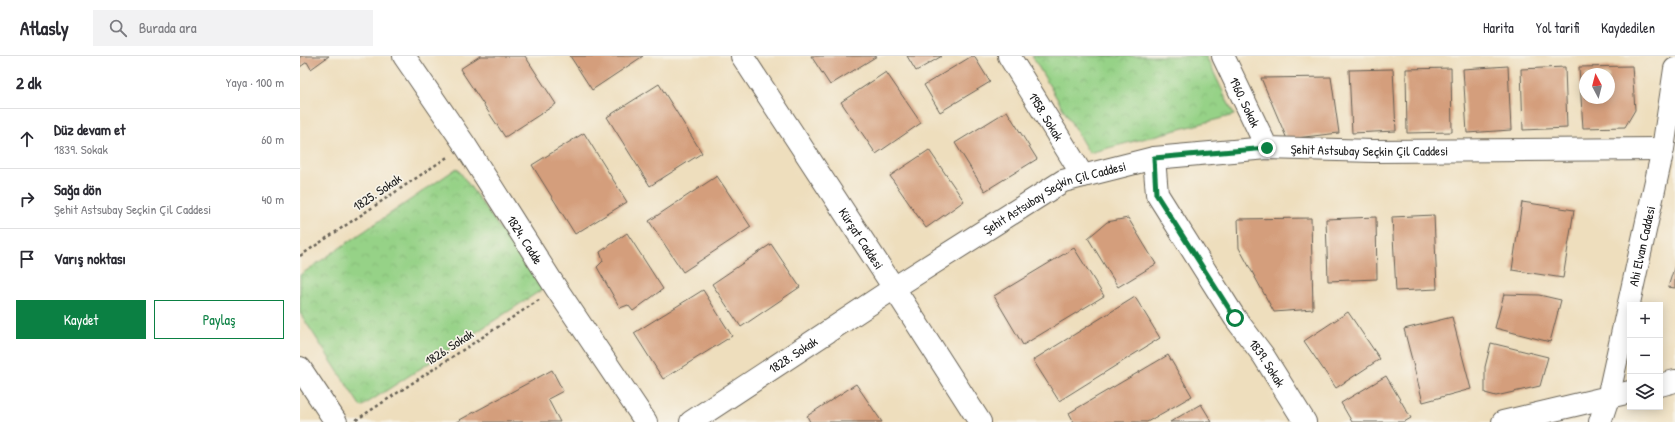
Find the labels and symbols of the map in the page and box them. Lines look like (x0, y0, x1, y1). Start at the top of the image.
north arrow (1579, 68, 1615, 104)
street label: 1960. Sokak (1225, 74, 1265, 131)
street label: 1958. Sokak (1025, 89, 1068, 144)
route end (1258, 139, 1276, 157)
street label: Şehit Astsubay Seçkin Çil Caddesi (1290, 140, 1448, 160)
street label: Şehit Astsubay Seçkin Çil Caddesi (980, 156, 1128, 238)
street label: 1825. Sokak (349, 169, 405, 215)
street label: Kürşat Caddesi (835, 204, 888, 273)
street label: Ahi Elvan Caddesi (1624, 204, 1659, 288)
street label: 1824. Cadde (503, 212, 547, 267)
route start (1226, 309, 1244, 327)
street label: 1826. Sokak (421, 324, 477, 369)
street label: 1828. Sokak (765, 332, 821, 377)
street label: 1839. Sokak (1245, 335, 1290, 391)

